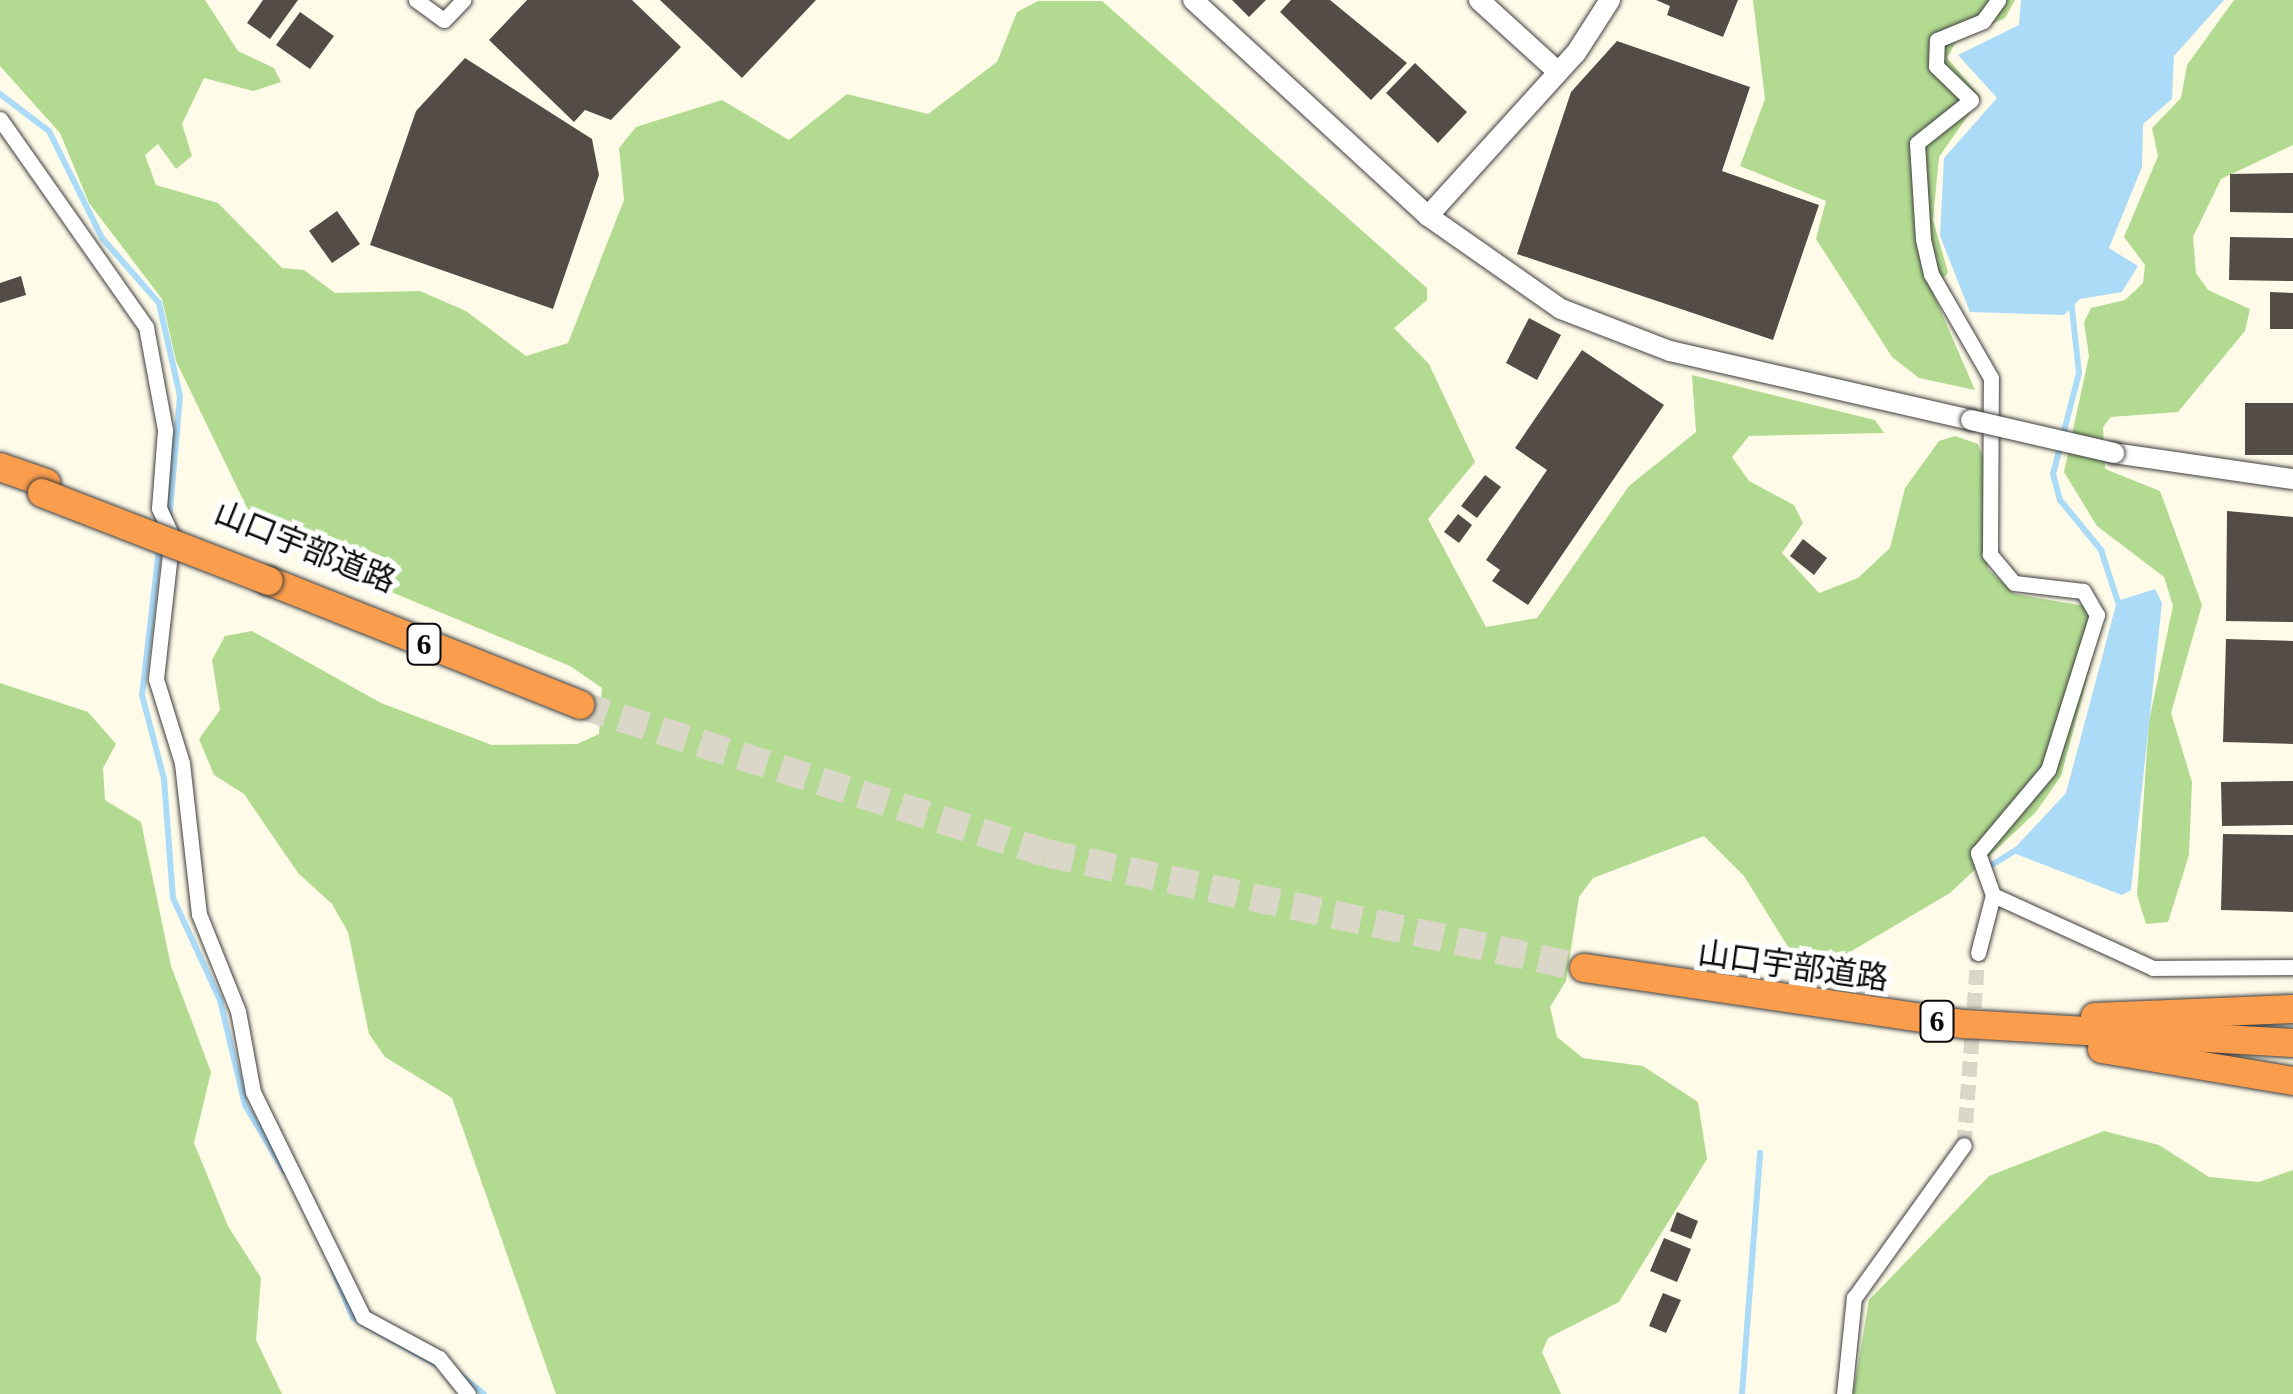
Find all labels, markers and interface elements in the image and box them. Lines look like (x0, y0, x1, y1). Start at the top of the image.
street label: 山口宇部道路 (209, 493, 401, 601)
road number: 6 (406, 619, 442, 669)
street label: 山口宇部道路 (1695, 934, 1891, 998)
road number: 6 (1920, 996, 1954, 1046)

